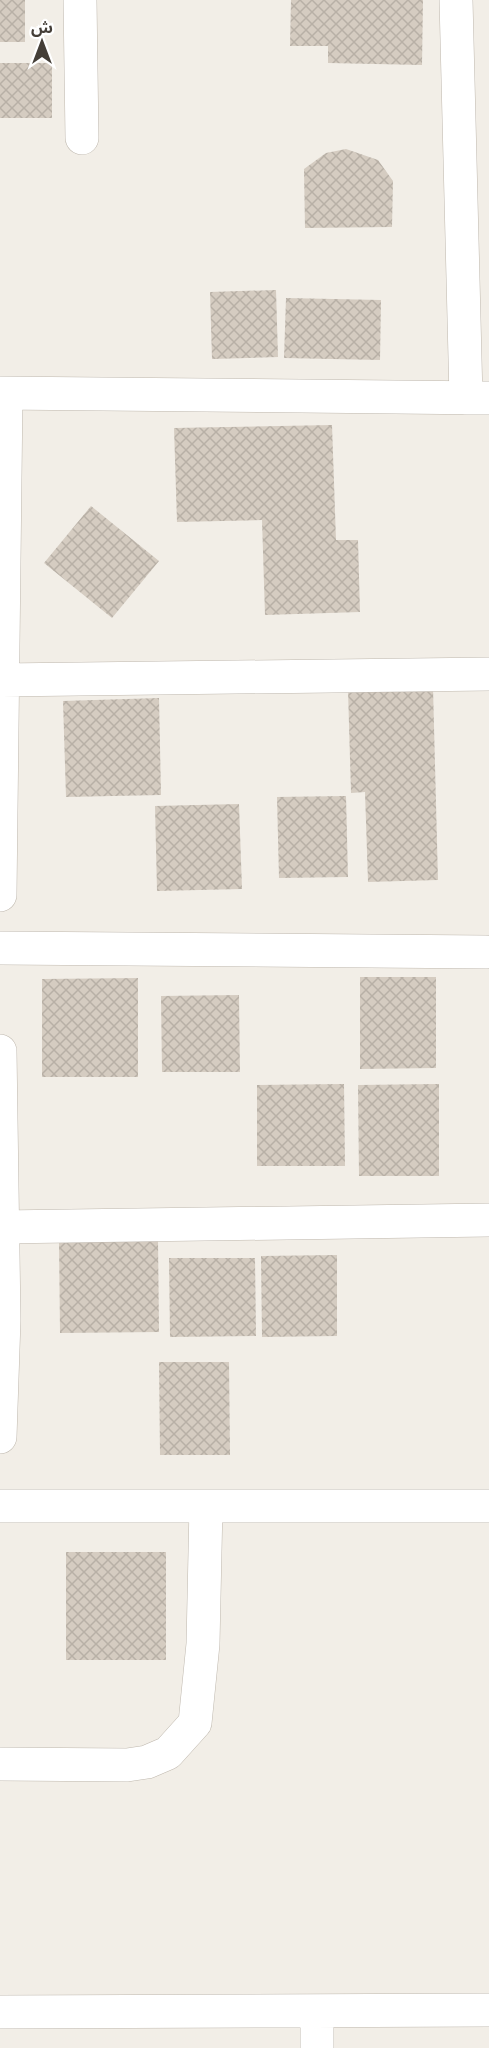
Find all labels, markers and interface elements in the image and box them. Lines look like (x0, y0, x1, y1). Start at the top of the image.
north arrow (12, 12, 72, 72)
text: ش (31, 17, 53, 39)

